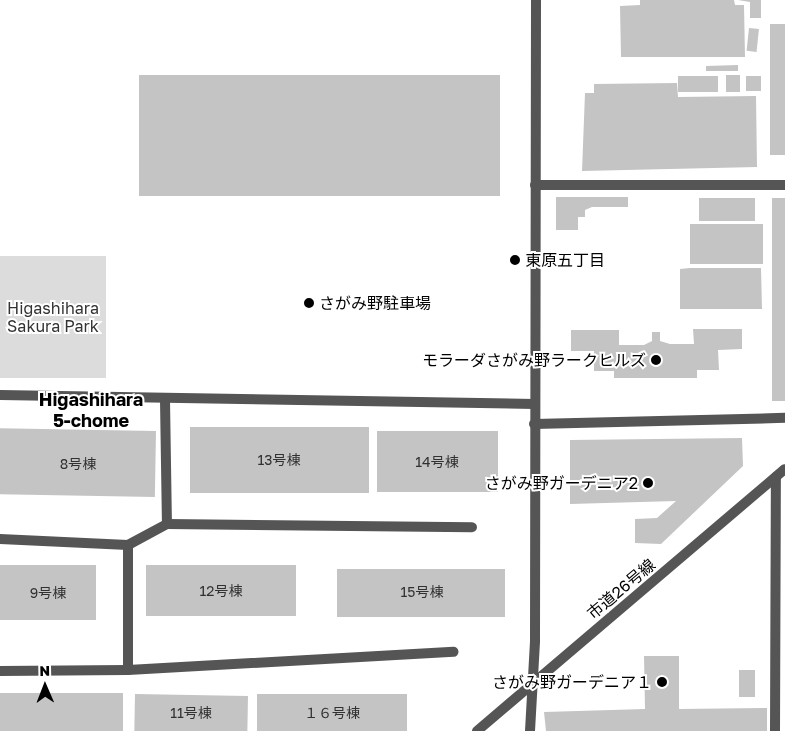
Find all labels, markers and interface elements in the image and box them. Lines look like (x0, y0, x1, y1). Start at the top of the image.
place label: 東原五丁目 (525, 250, 605, 270)
marker: 東原五丁目 (509, 254, 521, 266)
place label: さがみ野駐車場 (319, 293, 431, 313)
marker: さがみ野駐車場 (303, 297, 315, 309)
park label: Higashihara Sakura Park (7, 298, 99, 336)
place label: モラーダさがみ野ラークヒルズ (422, 350, 646, 370)
marker: モラーダさがみ野ラークヒルズ (650, 354, 662, 366)
district label: Higashihara 5-chome (39, 389, 143, 432)
house number: 13号棟 (258, 452, 300, 468)
house number: 14号棟 (415, 454, 459, 470)
house number: 8号棟 (60, 456, 96, 472)
place label: さがみ野ガーデニア2 (485, 473, 638, 493)
marker: さがみ野ガーデニア2 (642, 477, 654, 489)
street label: 市道26号線 (583, 555, 659, 623)
house number: 12号棟 (200, 583, 242, 599)
house number: 15号棟 (401, 584, 443, 600)
house number: 9号棟 (30, 585, 66, 601)
north arrow (20, 661, 70, 711)
text: N (39, 662, 50, 679)
place label: さがみ野ガーデニア１ (492, 672, 652, 692)
marker: さがみ野ガーデニア１ (656, 676, 668, 688)
house number: 11号棟 (170, 705, 212, 721)
house number: １６号棟 (304, 705, 360, 721)

